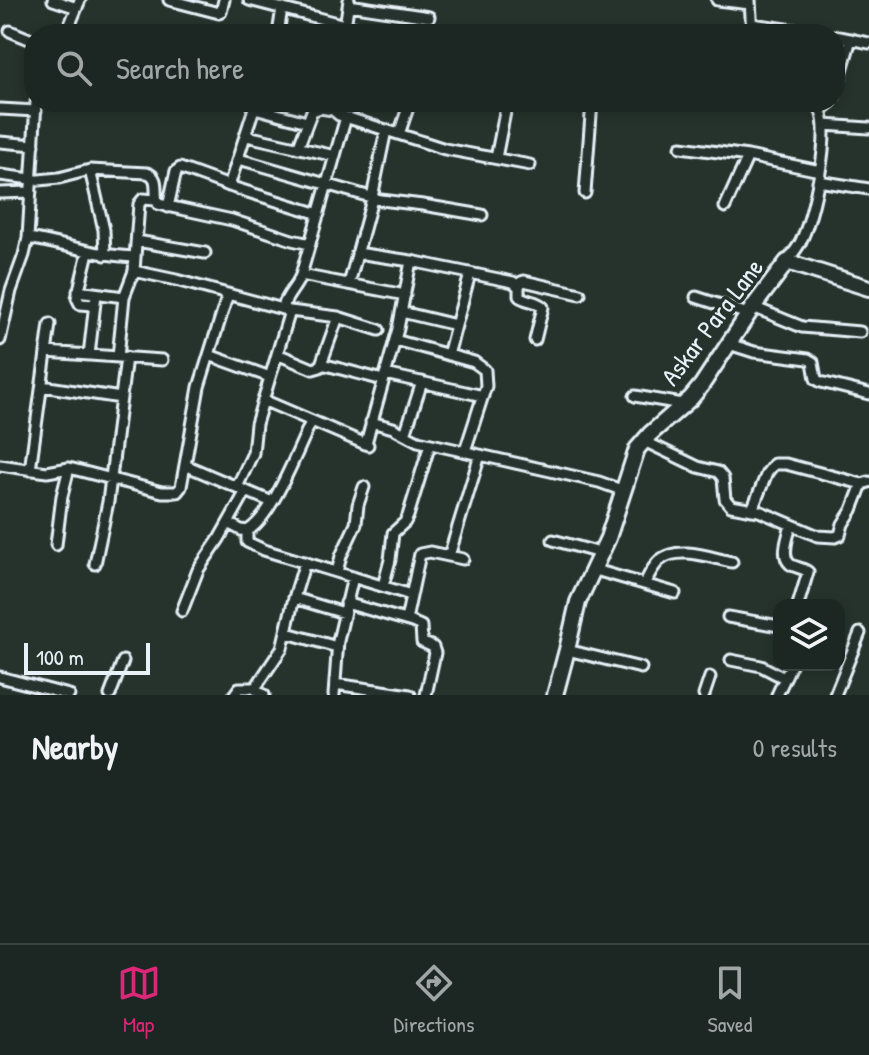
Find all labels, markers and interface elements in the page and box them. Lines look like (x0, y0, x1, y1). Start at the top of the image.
search box (24, 24, 845, 112)
icon: search (52, 46, 96, 90)
text: Search here (116, 48, 244, 88)
street label: Askar Para Lane (652, 251, 771, 392)
map controls (773, 599, 845, 671)
button: layers (773, 599, 845, 671)
scale bar (24, 639, 150, 675)
text: 100 m (36, 642, 84, 672)
text: Nearby (32, 724, 118, 770)
text: 0 results (753, 730, 837, 765)
tab: Map (117, 961, 161, 1039)
tab: Directions (394, 961, 475, 1039)
tab: Saved (708, 961, 752, 1039)

